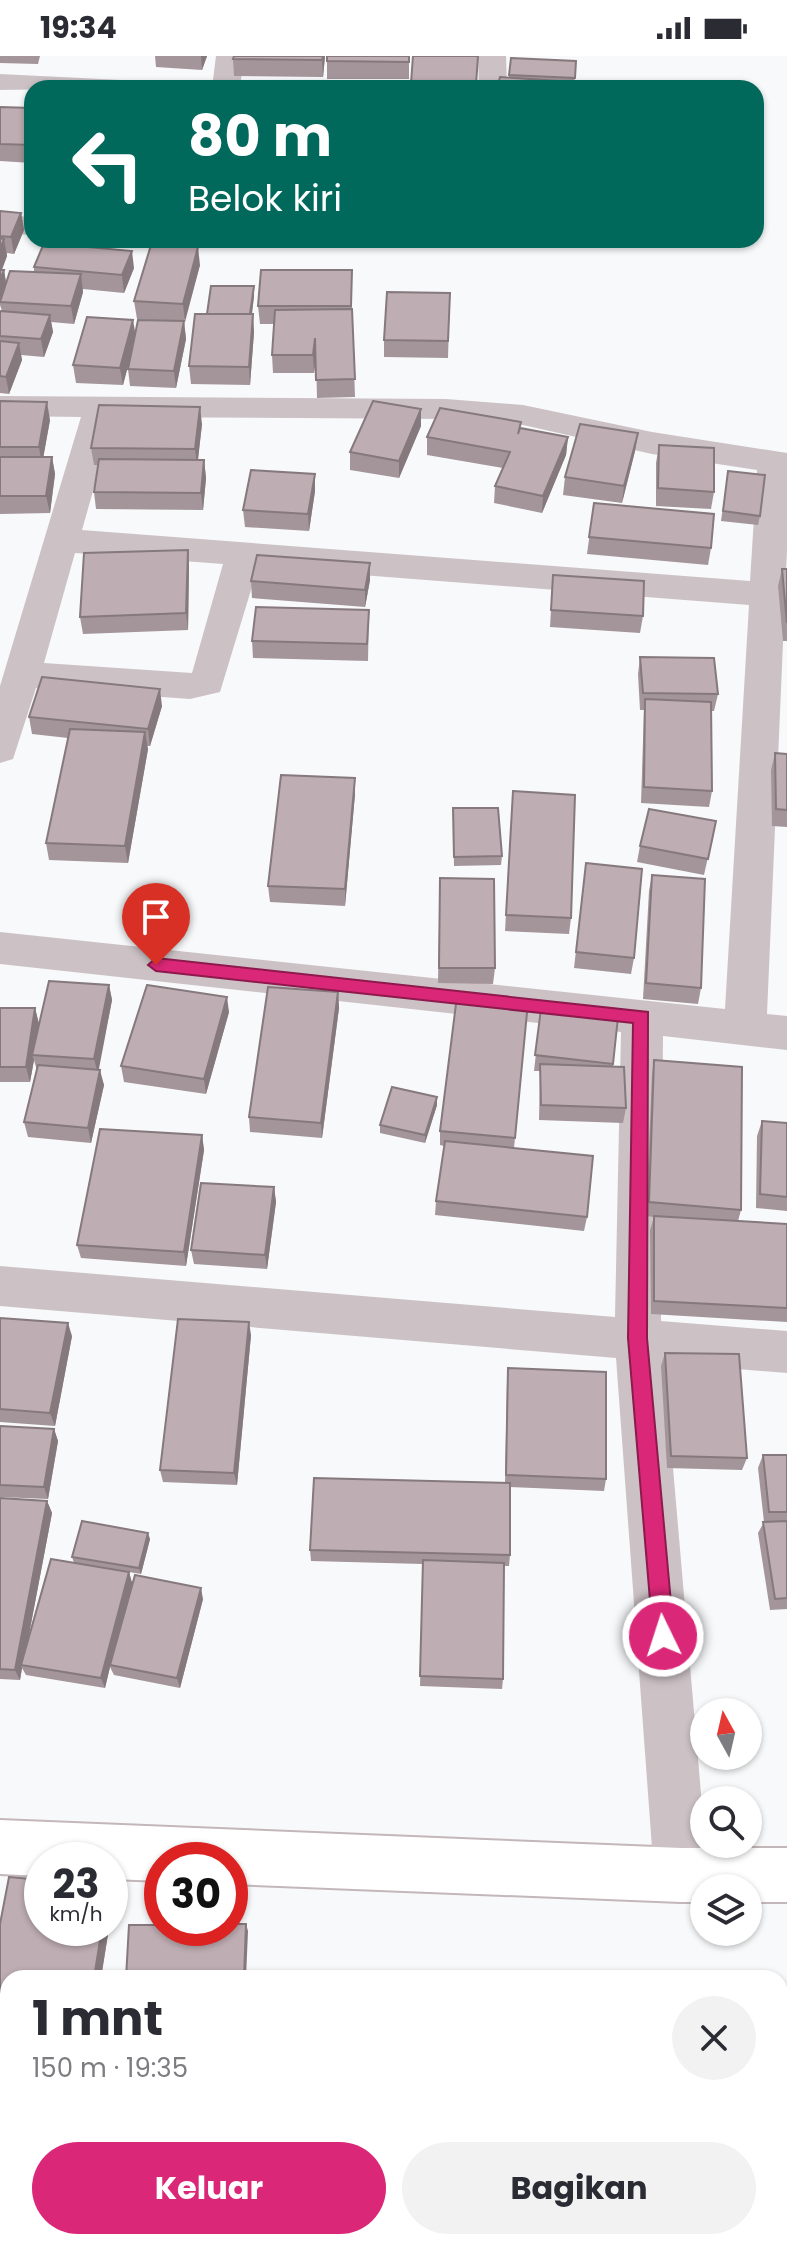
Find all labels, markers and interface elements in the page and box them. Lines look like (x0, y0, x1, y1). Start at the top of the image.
text: 19:34 (40, 6, 117, 49)
text: 80 m (188, 97, 332, 176)
icon: left (56, 112, 160, 216)
text: Belok kiri (188, 173, 342, 224)
pin (122, 883, 190, 965)
icon: arrive (134, 895, 178, 939)
position arrow (621, 1594, 705, 1678)
north arrow (690, 1698, 762, 1770)
map controls (690, 1698, 762, 1946)
button: search (690, 1786, 762, 1858)
speed limit sign: 30 (144, 1842, 248, 1946)
text: 23 (52, 1856, 100, 1912)
button: layers (690, 1874, 762, 1946)
text: km/h (49, 1900, 103, 1928)
text: 1 mnt (32, 1985, 163, 2052)
button: close (672, 1996, 756, 2080)
text: 150 m · 19:35 (32, 2050, 188, 2086)
button: Keluar (32, 2142, 386, 2234)
button: Bagikan (402, 2142, 756, 2234)

